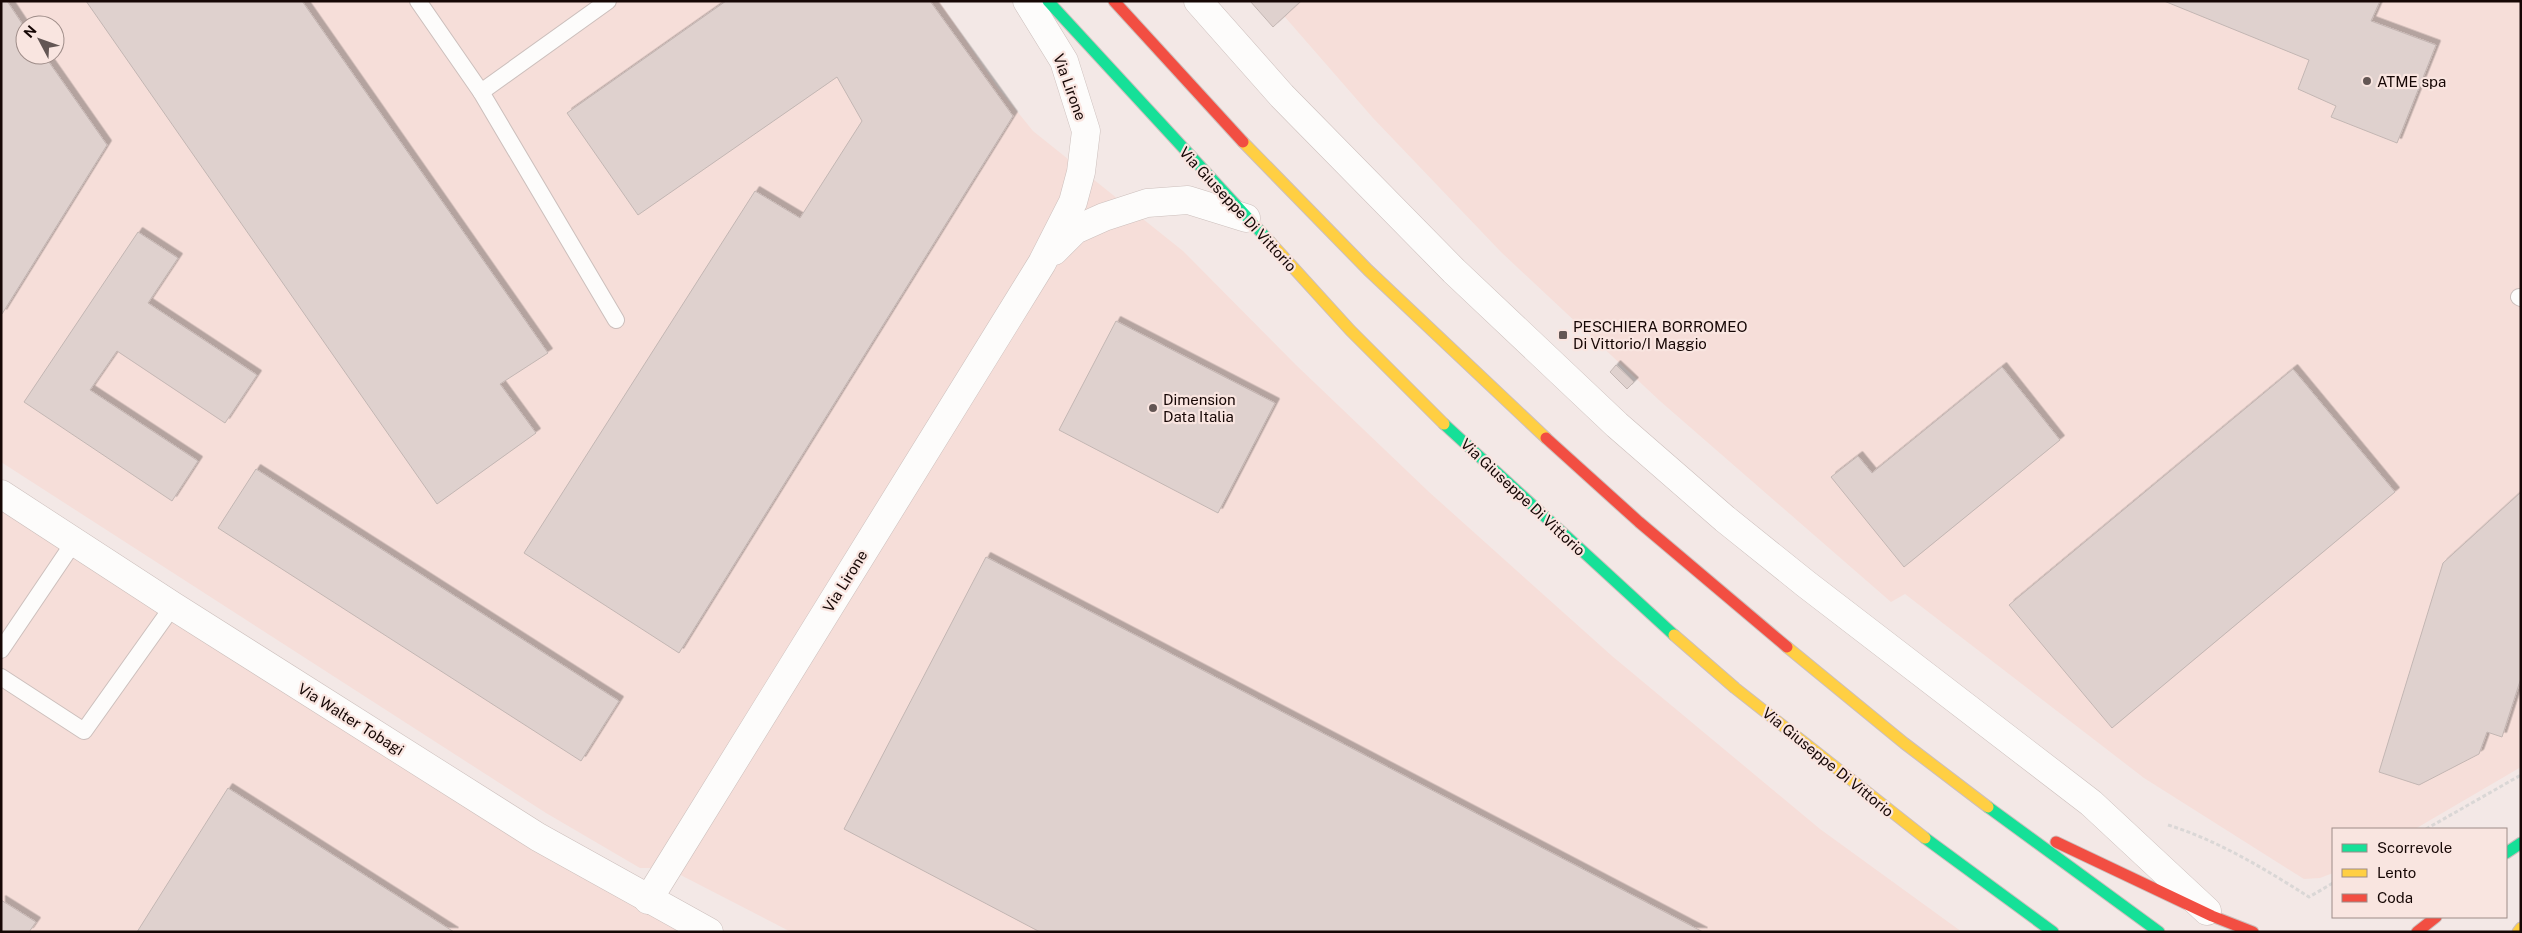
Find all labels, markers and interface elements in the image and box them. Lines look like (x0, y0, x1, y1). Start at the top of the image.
north arrow (15, 15, 65, 65)
text: N (21, 22, 40, 41)
street label: Via Lirone (1050, 51, 1090, 123)
place label: ATME spa (2377, 73, 2446, 90)
marker: ATME spa (2361, 75, 2373, 87)
street label: Via Giuseppe Di Vittorio (1176, 143, 1300, 275)
place label: PESCHIERA BORROMEO Di Vittorio/I Maggio (1573, 318, 1747, 352)
marker: PESCHIERA BORROMEO Di Vittorio/I Maggio (1557, 329, 1569, 341)
place label: Dimension Data Italia (1163, 391, 1236, 425)
marker: Dimension Data Italia (1147, 402, 1159, 414)
street label: Via Giuseppe Di Vittorio (1457, 435, 1589, 559)
street label: Via Lirone (819, 547, 871, 615)
street label: Via Walter Tobagi (295, 680, 407, 758)
street label: Via Giuseppe Di Vittorio (1759, 704, 1897, 820)
legend (2332, 828, 2507, 918)
text: Scorrevole (2377, 839, 2452, 856)
text: Lento (2377, 864, 2416, 881)
text: Coda (2377, 889, 2413, 906)

